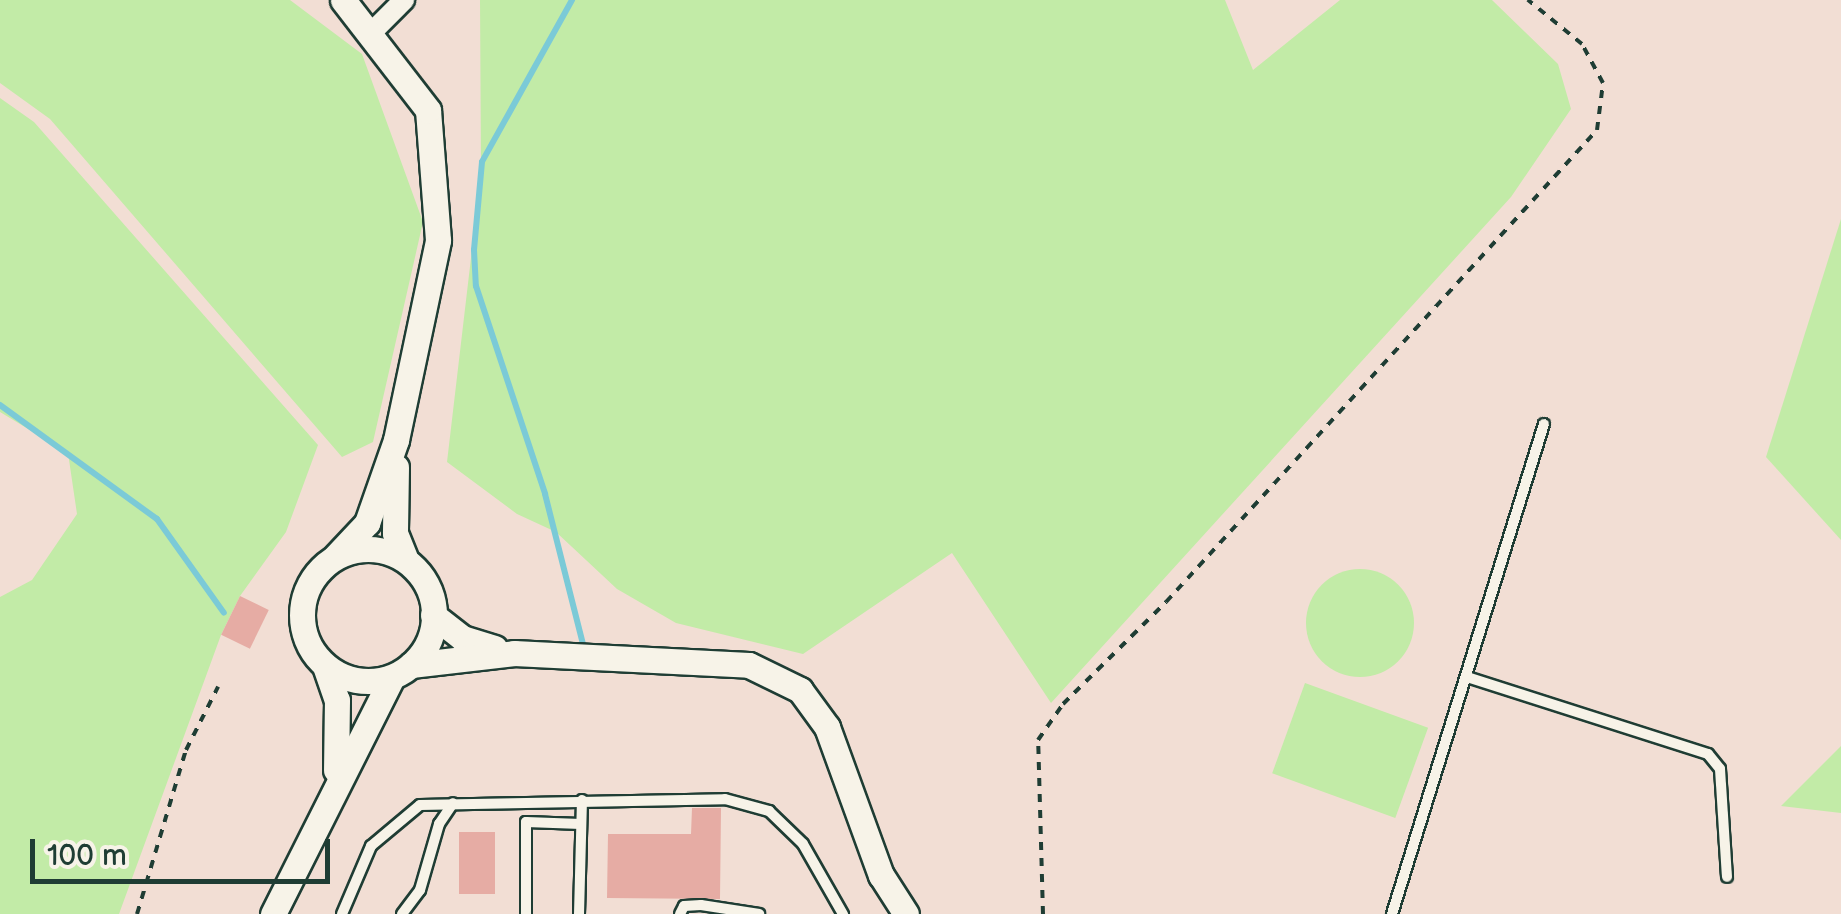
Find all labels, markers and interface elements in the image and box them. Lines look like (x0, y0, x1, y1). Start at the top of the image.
scale bar (35, 819, 335, 881)
text: 100 m (47, 838, 127, 874)

